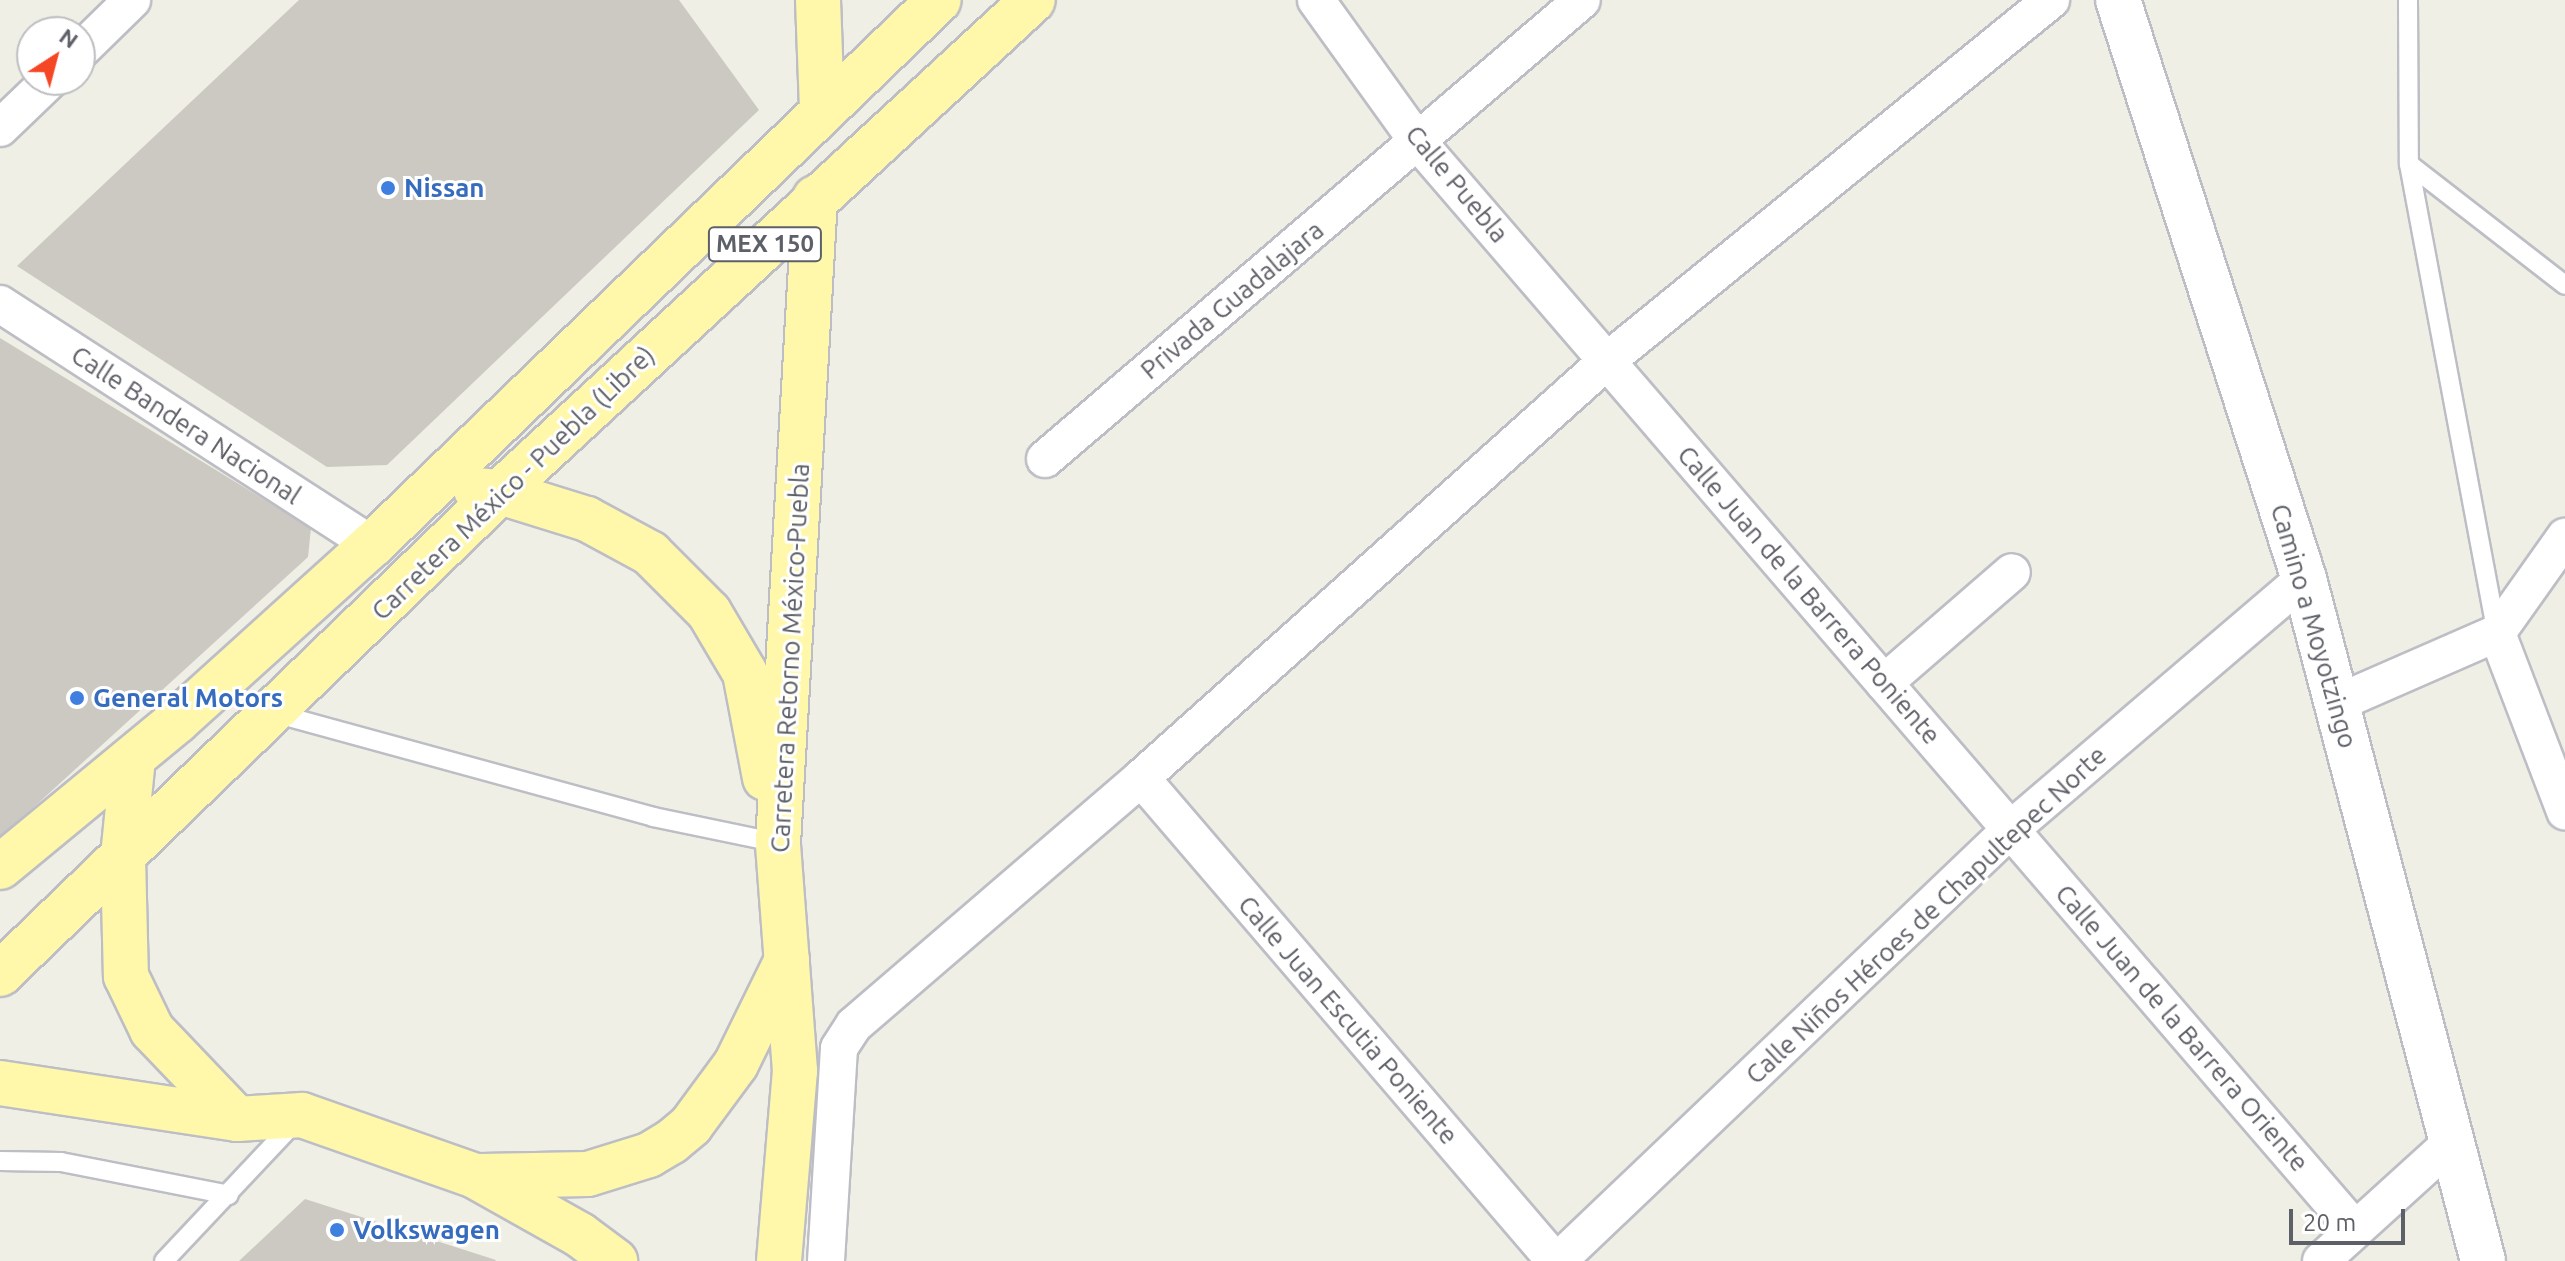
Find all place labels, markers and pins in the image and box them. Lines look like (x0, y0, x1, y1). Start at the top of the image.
place label: Nissan (404, 172, 484, 204)
marker: Nissan (379, 179, 397, 197)
place label: General Motors (93, 682, 283, 714)
marker: General Motors (68, 689, 86, 707)
place label: Volkswagen (353, 1214, 500, 1246)
marker: Volkswagen (328, 1221, 346, 1239)

